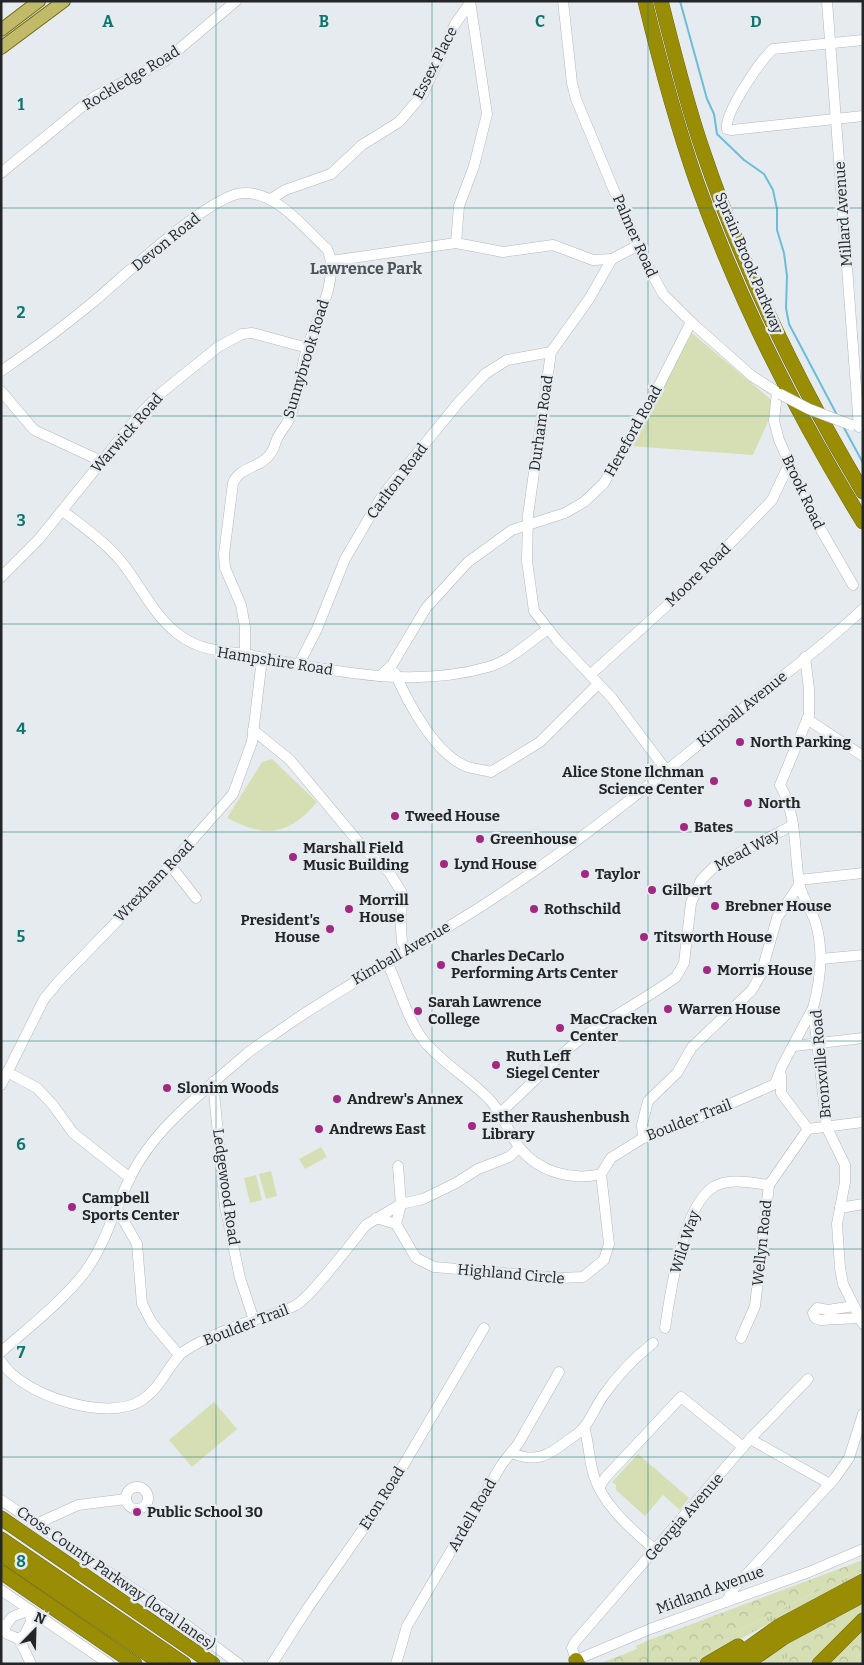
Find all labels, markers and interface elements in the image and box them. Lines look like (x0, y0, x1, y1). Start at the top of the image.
text: A (102, 12, 114, 31)
text: B (319, 12, 329, 31)
text: C (535, 12, 545, 31)
text: D (750, 12, 762, 31)
street label: Essex Place (409, 24, 461, 102)
street label: Rockledge Road (79, 42, 183, 114)
text: 1 (18, 95, 25, 114)
street label: Millard Avenue (830, 161, 856, 267)
street label: Sprain Brook Parkway (711, 190, 787, 337)
street label: Palmer Road (609, 192, 661, 280)
street label: Devon Road (128, 209, 204, 275)
district label: Lawrence Park (310, 259, 422, 278)
street label: Sunnybrook Road (279, 297, 333, 421)
text: 2 (16, 303, 26, 322)
street label: Durham Road (525, 374, 557, 472)
street label: Hereford Road (601, 382, 666, 480)
street label: Warwick Road (88, 389, 167, 476)
street label: Carlton Road (363, 440, 431, 522)
street label: Brook Road (778, 452, 828, 532)
text: 3 (16, 511, 26, 530)
street label: Moore Road (662, 540, 734, 610)
street label: Hampshire Road (216, 643, 334, 679)
street label: Kimball Avenue (693, 667, 791, 751)
text: 4 (16, 719, 26, 738)
place label: North Parking (750, 733, 851, 751)
marker: North Parking (734, 736, 746, 748)
place label: Alice Stone Ilchman Science Center (562, 763, 704, 798)
marker: Alice Stone Ilchman Science Center (708, 775, 720, 787)
place label: North (758, 794, 801, 812)
marker: North (742, 797, 754, 809)
place label: Tweed House (405, 807, 500, 825)
marker: Tweed House (389, 810, 401, 822)
place label: Bates (694, 818, 733, 836)
marker: Bates (678, 821, 690, 833)
street label: Mead Way (711, 825, 783, 875)
place label: Greenhouse (490, 830, 577, 848)
marker: Greenhouse (474, 833, 486, 845)
street label: Wrexham Road (110, 836, 198, 926)
place label: Marshall Field Music Building (303, 839, 409, 874)
marker: Marshall Field Music Building (287, 851, 299, 863)
place label: Lynd House (454, 855, 537, 873)
marker: Lynd House (438, 858, 450, 870)
place label: Taylor (595, 865, 640, 883)
marker: Taylor (579, 868, 591, 880)
place label: Gilbert (662, 881, 712, 899)
marker: Gilbert (646, 884, 658, 896)
place label: Morrill House (359, 891, 409, 926)
place label: Brebner House (725, 897, 831, 915)
place label: Rothschild (544, 900, 621, 918)
marker: Brebner House (709, 900, 721, 912)
marker: Morrill House (343, 903, 355, 915)
marker: Rothschild (528, 903, 540, 915)
place label: President's House (240, 911, 320, 946)
street label: Kimball Avenue (349, 918, 453, 988)
marker: President's House (324, 923, 336, 935)
text: 5 (17, 927, 26, 946)
place label: Titsworth House (654, 928, 772, 946)
marker: Titsworth House (638, 931, 650, 943)
place label: Charles DeCarlo Performing Arts Center (451, 947, 618, 982)
marker: Charles DeCarlo Performing Arts Center (435, 959, 447, 971)
place label: Morris House (717, 961, 813, 979)
marker: Morris House (701, 964, 713, 976)
place label: Sarah Lawrence College (428, 993, 542, 1028)
place label: Warren House (678, 1000, 781, 1018)
marker: Warren House (662, 1003, 674, 1015)
marker: Sarah Lawrence College (412, 1005, 424, 1017)
street label: Bronxville Road (807, 1009, 835, 1119)
place label: MacCracken Center (570, 1010, 658, 1045)
marker: MacCracken Center (554, 1022, 566, 1034)
place label: Ruth Leff Siegel Center (506, 1047, 600, 1082)
marker: Ruth Leff Siegel Center (490, 1059, 502, 1071)
place label: Slonim Woods (177, 1079, 279, 1097)
marker: Slonim Woods (161, 1082, 173, 1094)
place label: Andrew's Annex (347, 1090, 463, 1108)
marker: Andrew's Annex (331, 1093, 343, 1105)
street label: Boulder Trail (644, 1095, 734, 1145)
place label: Esther Raushenbush Library (482, 1108, 630, 1143)
place label: Andrews East (329, 1120, 426, 1138)
marker: Esther Raushenbush Library (466, 1120, 478, 1132)
marker: Andrews East (313, 1123, 325, 1135)
street label: Ledgewood Road (209, 1128, 243, 1246)
text: 6 (16, 1135, 26, 1154)
place label: Campbell Sports Center (82, 1189, 179, 1224)
street label: Wellyn Road (749, 1199, 775, 1287)
marker: Campbell Sports Center (66, 1201, 78, 1213)
street label: Wild Way (666, 1208, 704, 1276)
street label: Highland Circle (457, 1260, 565, 1288)
street label: Boulder Trail (201, 1300, 291, 1350)
text: 7 (17, 1343, 26, 1362)
street label: Eton Road (356, 1463, 408, 1533)
street label: Georgia Avenue (641, 1469, 727, 1565)
street label: Ardell Road (444, 1476, 500, 1554)
street label: Cross County Parkway (local lanes) (13, 1502, 219, 1654)
place label: Public School 30 (147, 1503, 263, 1521)
marker: Public School 30 (131, 1506, 143, 1518)
text: 8 (16, 1552, 26, 1571)
street label: Midland Avenue (654, 1562, 766, 1618)
north arrow (10, 1605, 60, 1655)
text: N (32, 1609, 48, 1629)

